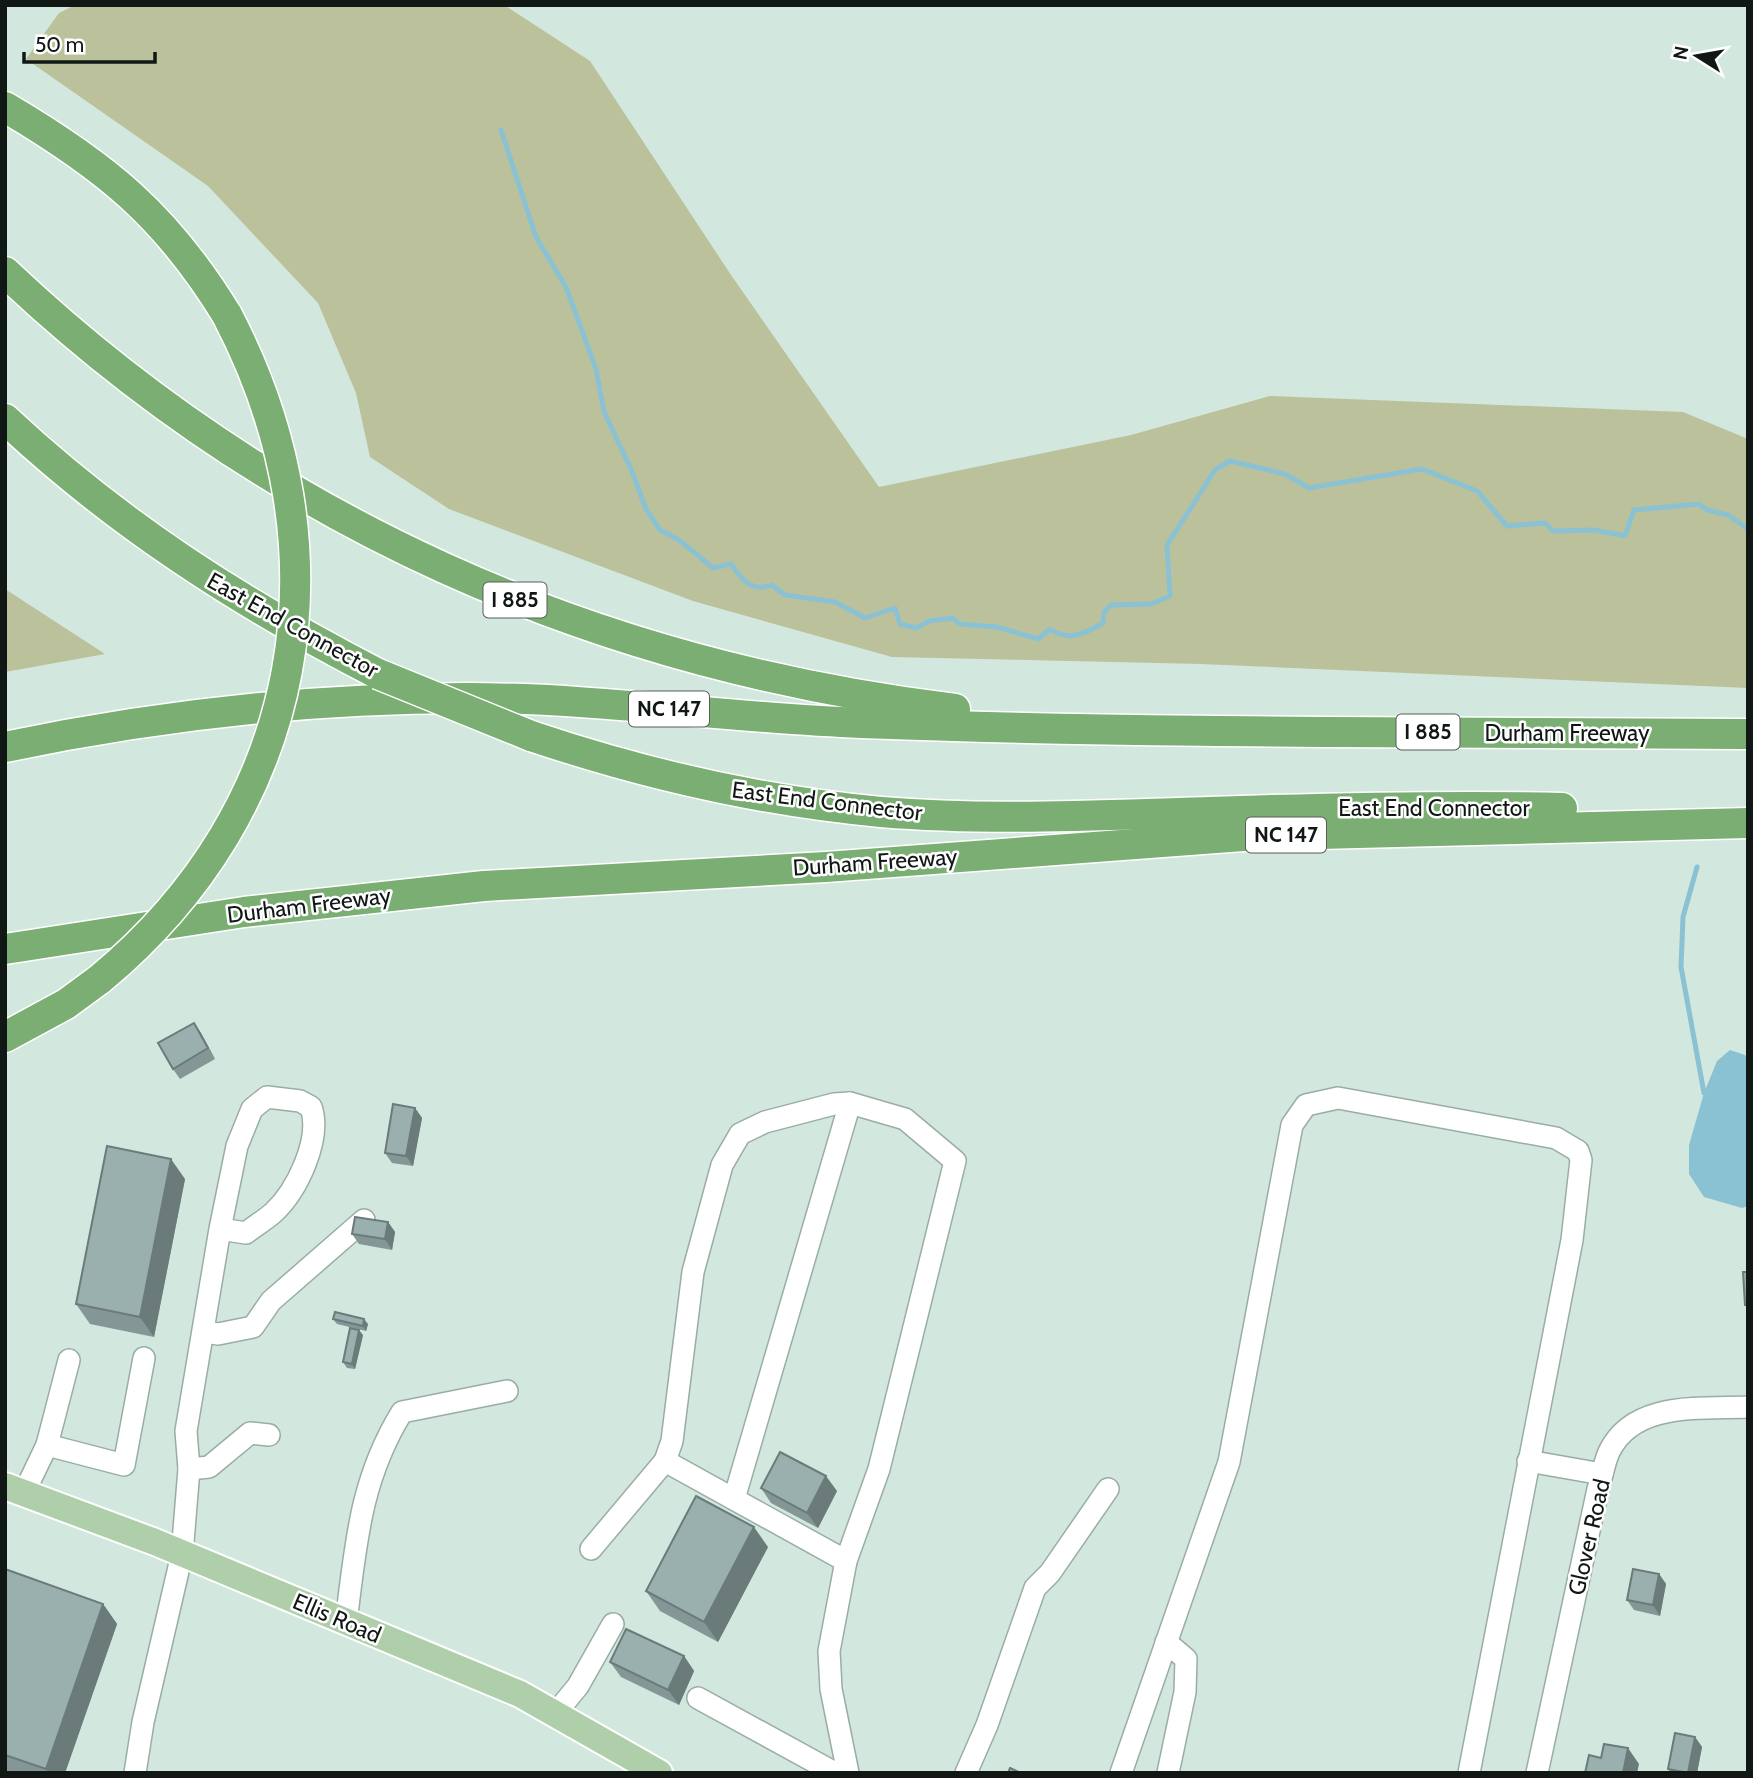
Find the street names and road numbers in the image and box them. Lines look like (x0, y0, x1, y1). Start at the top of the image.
street label: East End Connector (202, 566, 384, 684)
road number: I 885 (484, 582, 546, 618)
road number: NC 147 (629, 692, 709, 726)
road number: I 885 (1396, 714, 1460, 750)
street label: Durham Freeway (1484, 719, 1650, 747)
street label: East End Connector (730, 775, 924, 827)
street label: East End Connector (1338, 794, 1531, 822)
road number: NC 147 (1246, 818, 1326, 852)
street label: Durham Freeway (792, 842, 959, 882)
street label: Durham Freeway (225, 881, 393, 929)
street label: Glover Road (1562, 1476, 1616, 1598)
street label: Ellis Road (289, 1587, 385, 1649)

